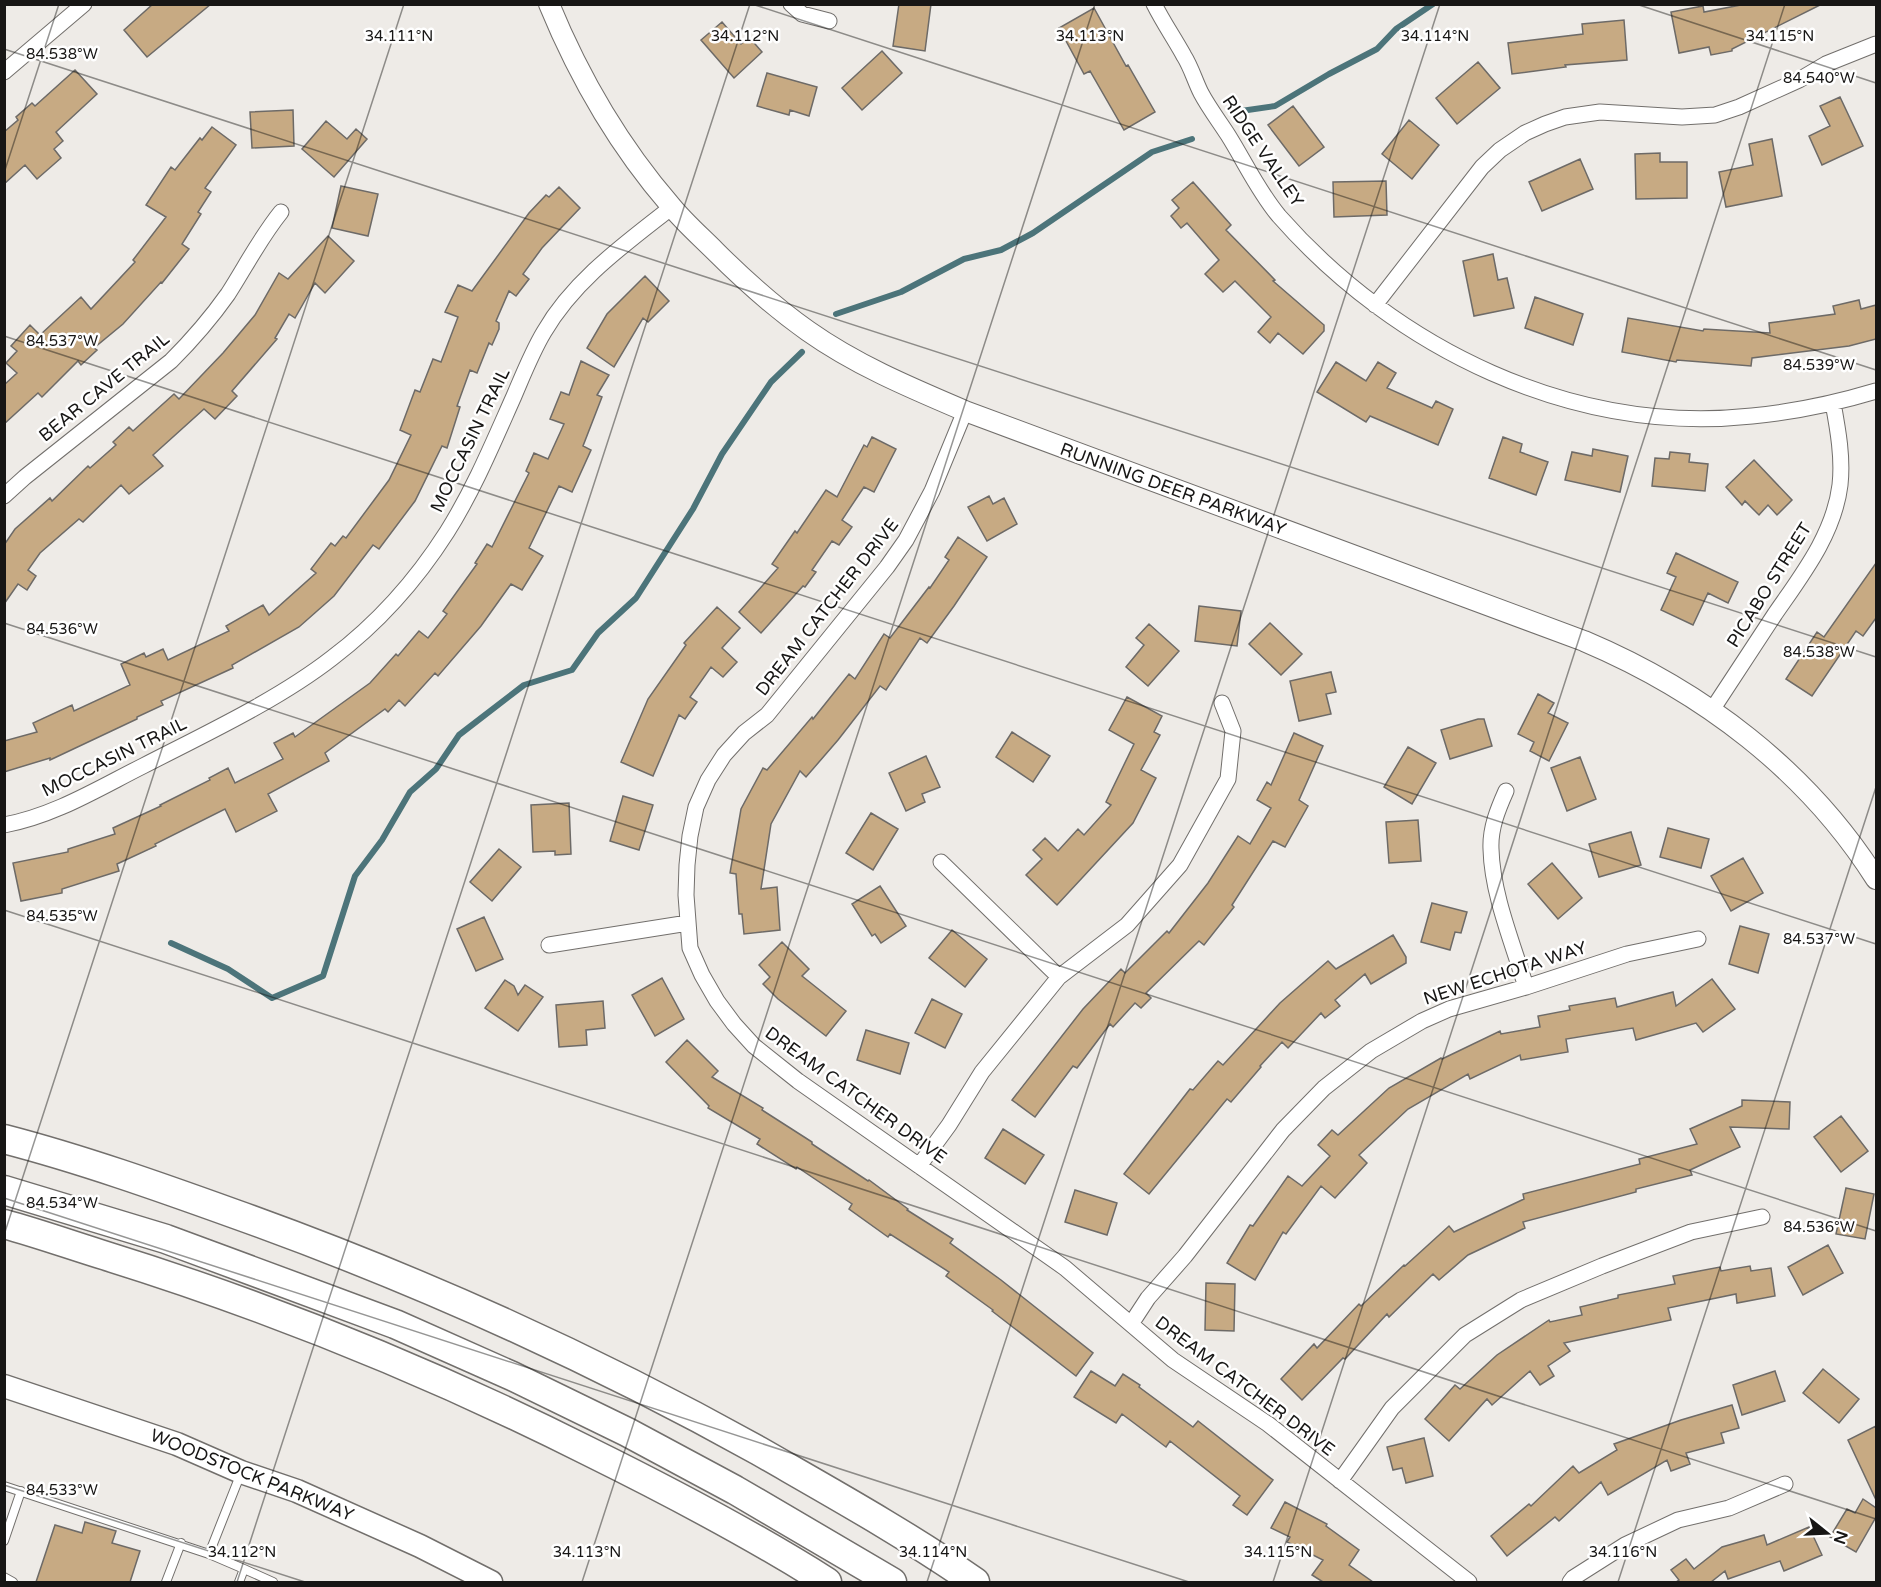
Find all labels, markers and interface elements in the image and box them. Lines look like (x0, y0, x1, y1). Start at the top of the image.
text: 34.111°N (365, 27, 433, 45)
text: 34.112°N (711, 27, 779, 45)
text: 34.113°N (1056, 27, 1124, 45)
text: 34.114°N (1401, 27, 1469, 45)
text: 34.115°N (1746, 27, 1814, 45)
text: 84.538°W (26, 45, 98, 63)
text: 84.540°W (1783, 69, 1855, 87)
street label: RIDGE VALLEY (1218, 91, 1309, 211)
street label: BEAR CAVE TRAIL (34, 327, 174, 446)
text: 84.537°W (26, 332, 98, 350)
text: 84.539°W (1783, 356, 1855, 374)
street label: MOCCASIN TRAIL (425, 364, 515, 516)
street label: RUNNING DEER PARKWAY (1057, 438, 1289, 540)
street label: DREAM CATCHER DRIVE (751, 514, 903, 700)
street label: PICABO STREET (1722, 518, 1816, 651)
text: 84.536°W (26, 620, 98, 638)
text: 84.538°W (1783, 643, 1855, 661)
street label: MOCCASIN TRAIL (38, 712, 190, 802)
text: 84.535°W (26, 907, 98, 925)
text: 84.537°W (1783, 930, 1855, 948)
street label: NEW ECHOTA WAY (1421, 936, 1590, 1010)
street label: DREAM CATCHER DRIVE (761, 1022, 951, 1168)
text: 84.534°W (26, 1194, 98, 1212)
text: 84.536°W (1783, 1218, 1855, 1236)
street label: DREAM CATCHER DRIVE (1151, 1311, 1339, 1461)
street label: WOODSTOCK PARKWAY (147, 1424, 357, 1526)
text: 84.533°W (26, 1481, 98, 1499)
north arrow (1797, 1503, 1857, 1563)
text: N (1829, 1528, 1852, 1547)
text: 34.112°N (208, 1543, 276, 1561)
text: 34.113°N (553, 1543, 621, 1561)
text: 34.114°N (899, 1543, 967, 1561)
text: 34.115°N (1244, 1543, 1312, 1561)
text: 34.116°N (1589, 1543, 1657, 1561)

